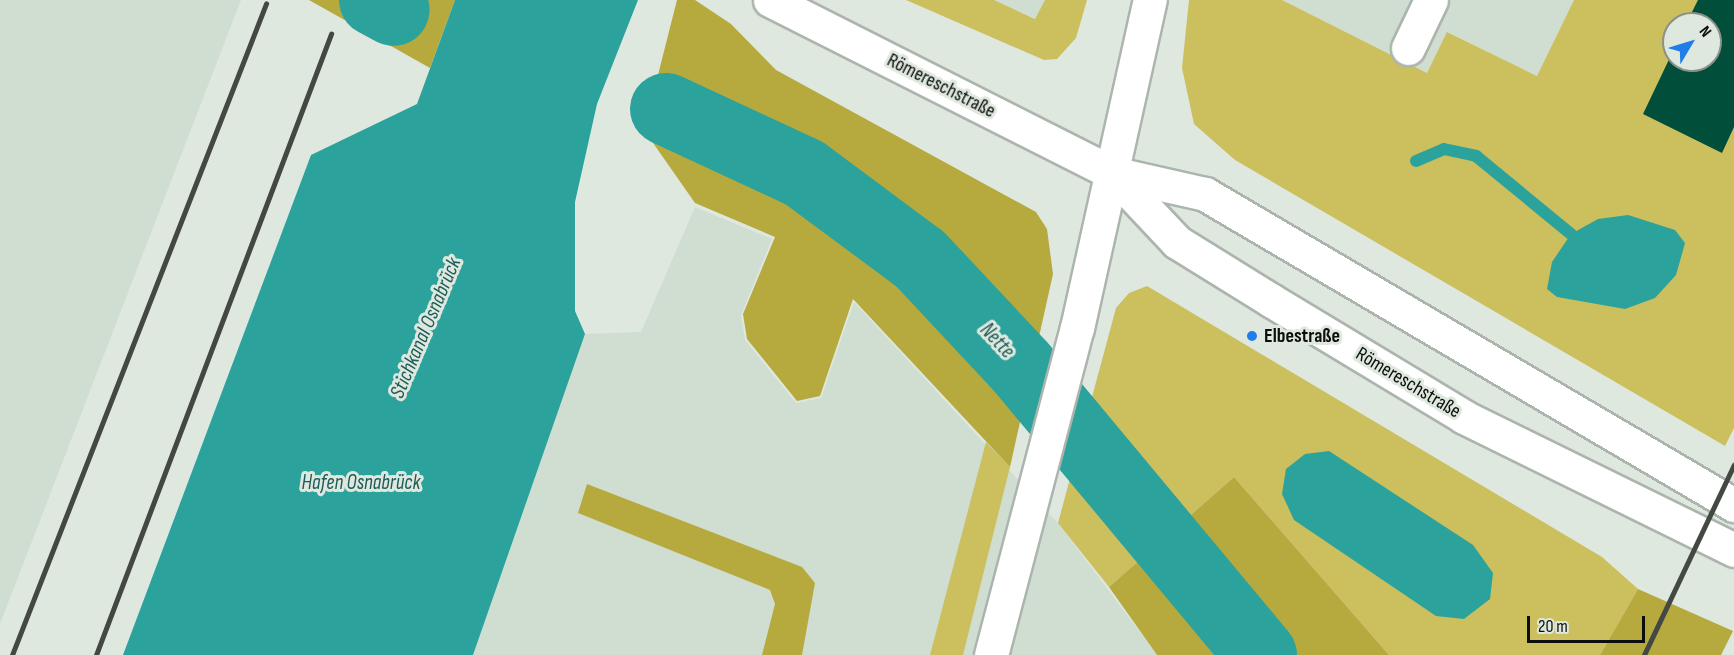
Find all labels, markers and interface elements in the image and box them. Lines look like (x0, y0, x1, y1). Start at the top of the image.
north arrow (1662, 12, 1722, 72)
text: N (1695, 23, 1715, 41)
street label: Römereschstraße (883, 48, 999, 124)
water label: Stichkanal Osnabrück (385, 254, 467, 402)
water label: Nette (974, 318, 1020, 364)
place label: Elbestraße (1264, 324, 1340, 348)
marker: Elbestraße (1245, 329, 1259, 343)
street label: Römereschstraße (1351, 342, 1465, 424)
water label: Hafen Osnabrück (302, 470, 420, 496)
scale bar (1530, 604, 1648, 642)
text: 20 m (1538, 616, 1568, 637)

